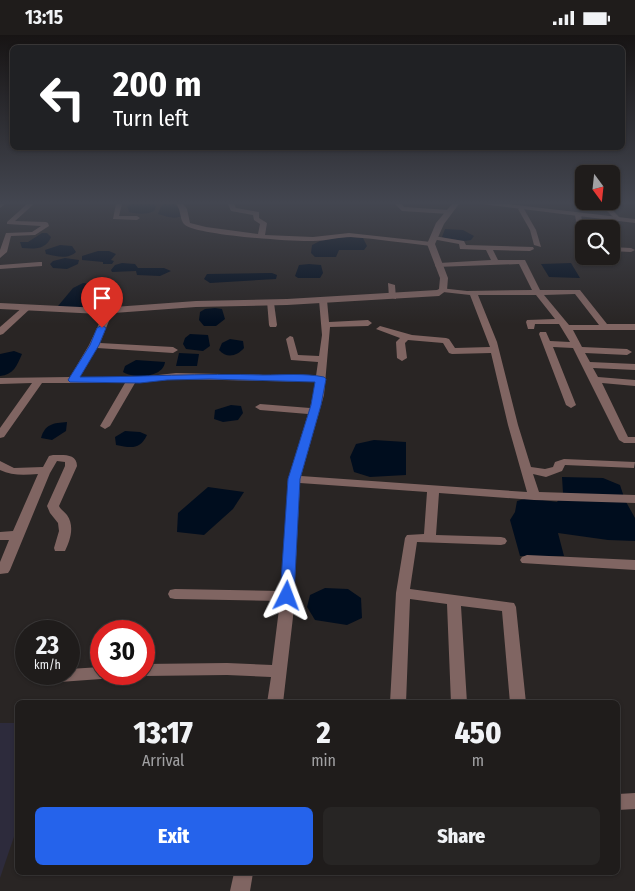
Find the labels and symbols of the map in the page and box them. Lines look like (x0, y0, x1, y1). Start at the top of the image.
north arrow (575, 165, 620, 210)
pin (81, 277, 123, 328)
position arrow (260, 569, 312, 621)
speed limit sign: 30 (90, 620, 155, 685)

